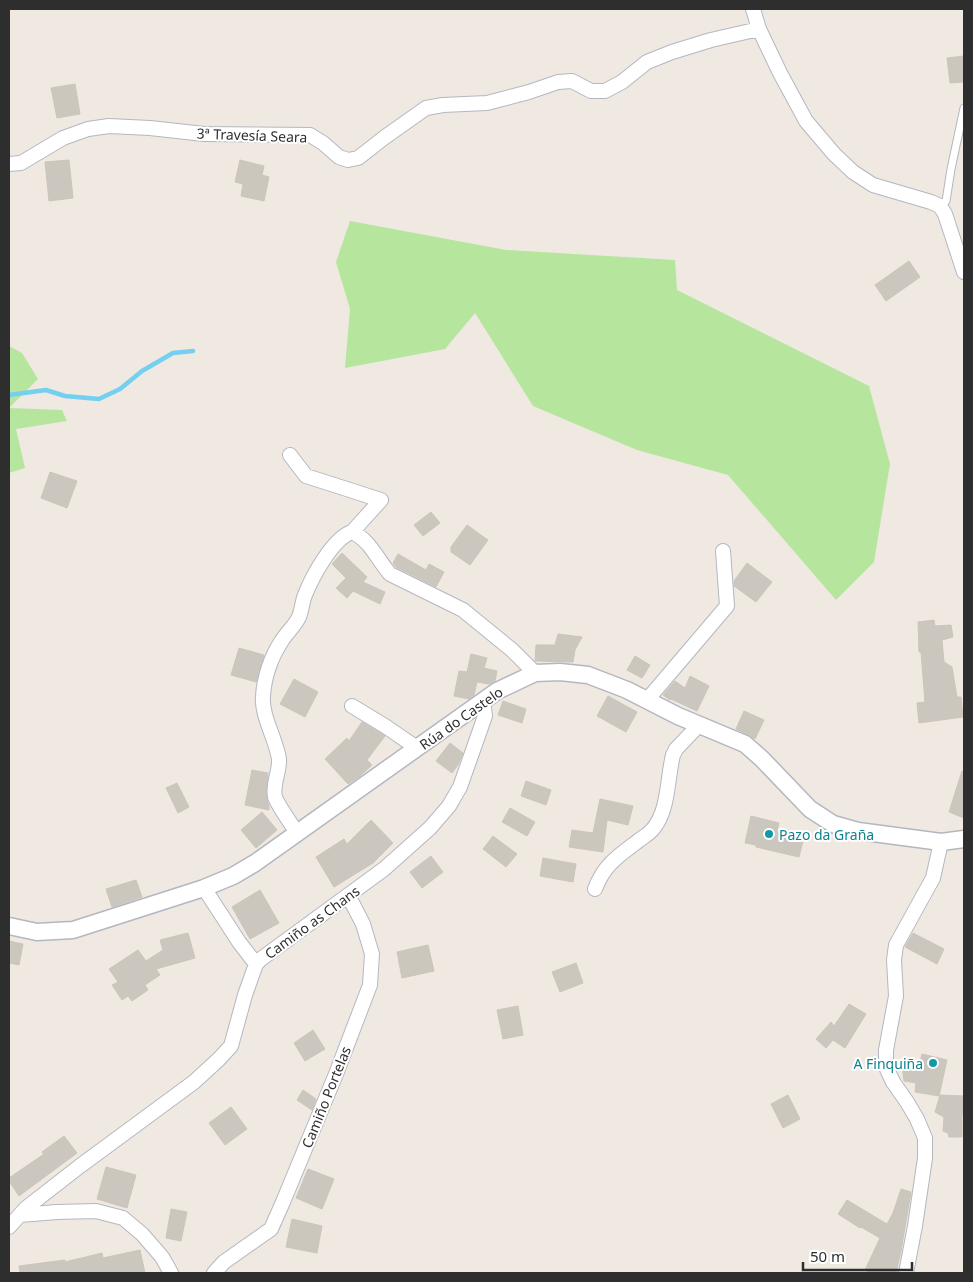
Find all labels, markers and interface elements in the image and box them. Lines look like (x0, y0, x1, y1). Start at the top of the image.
street label: 3ª Travesía Seara (196, 124, 308, 146)
street label: Rúa do Castelo (415, 682, 507, 754)
place label: Pazo da Graña (779, 825, 874, 844)
marker: Pazo da Graña (763, 828, 775, 840)
street label: Camiño as Chans (261, 881, 364, 963)
street label: Camiño Portelas (297, 1043, 355, 1151)
place label: A Finquiña (854, 1054, 923, 1073)
marker: A Finquiña (927, 1057, 939, 1069)
scale bar (803, 1240, 912, 1272)
text: 50 m (810, 1246, 845, 1266)

